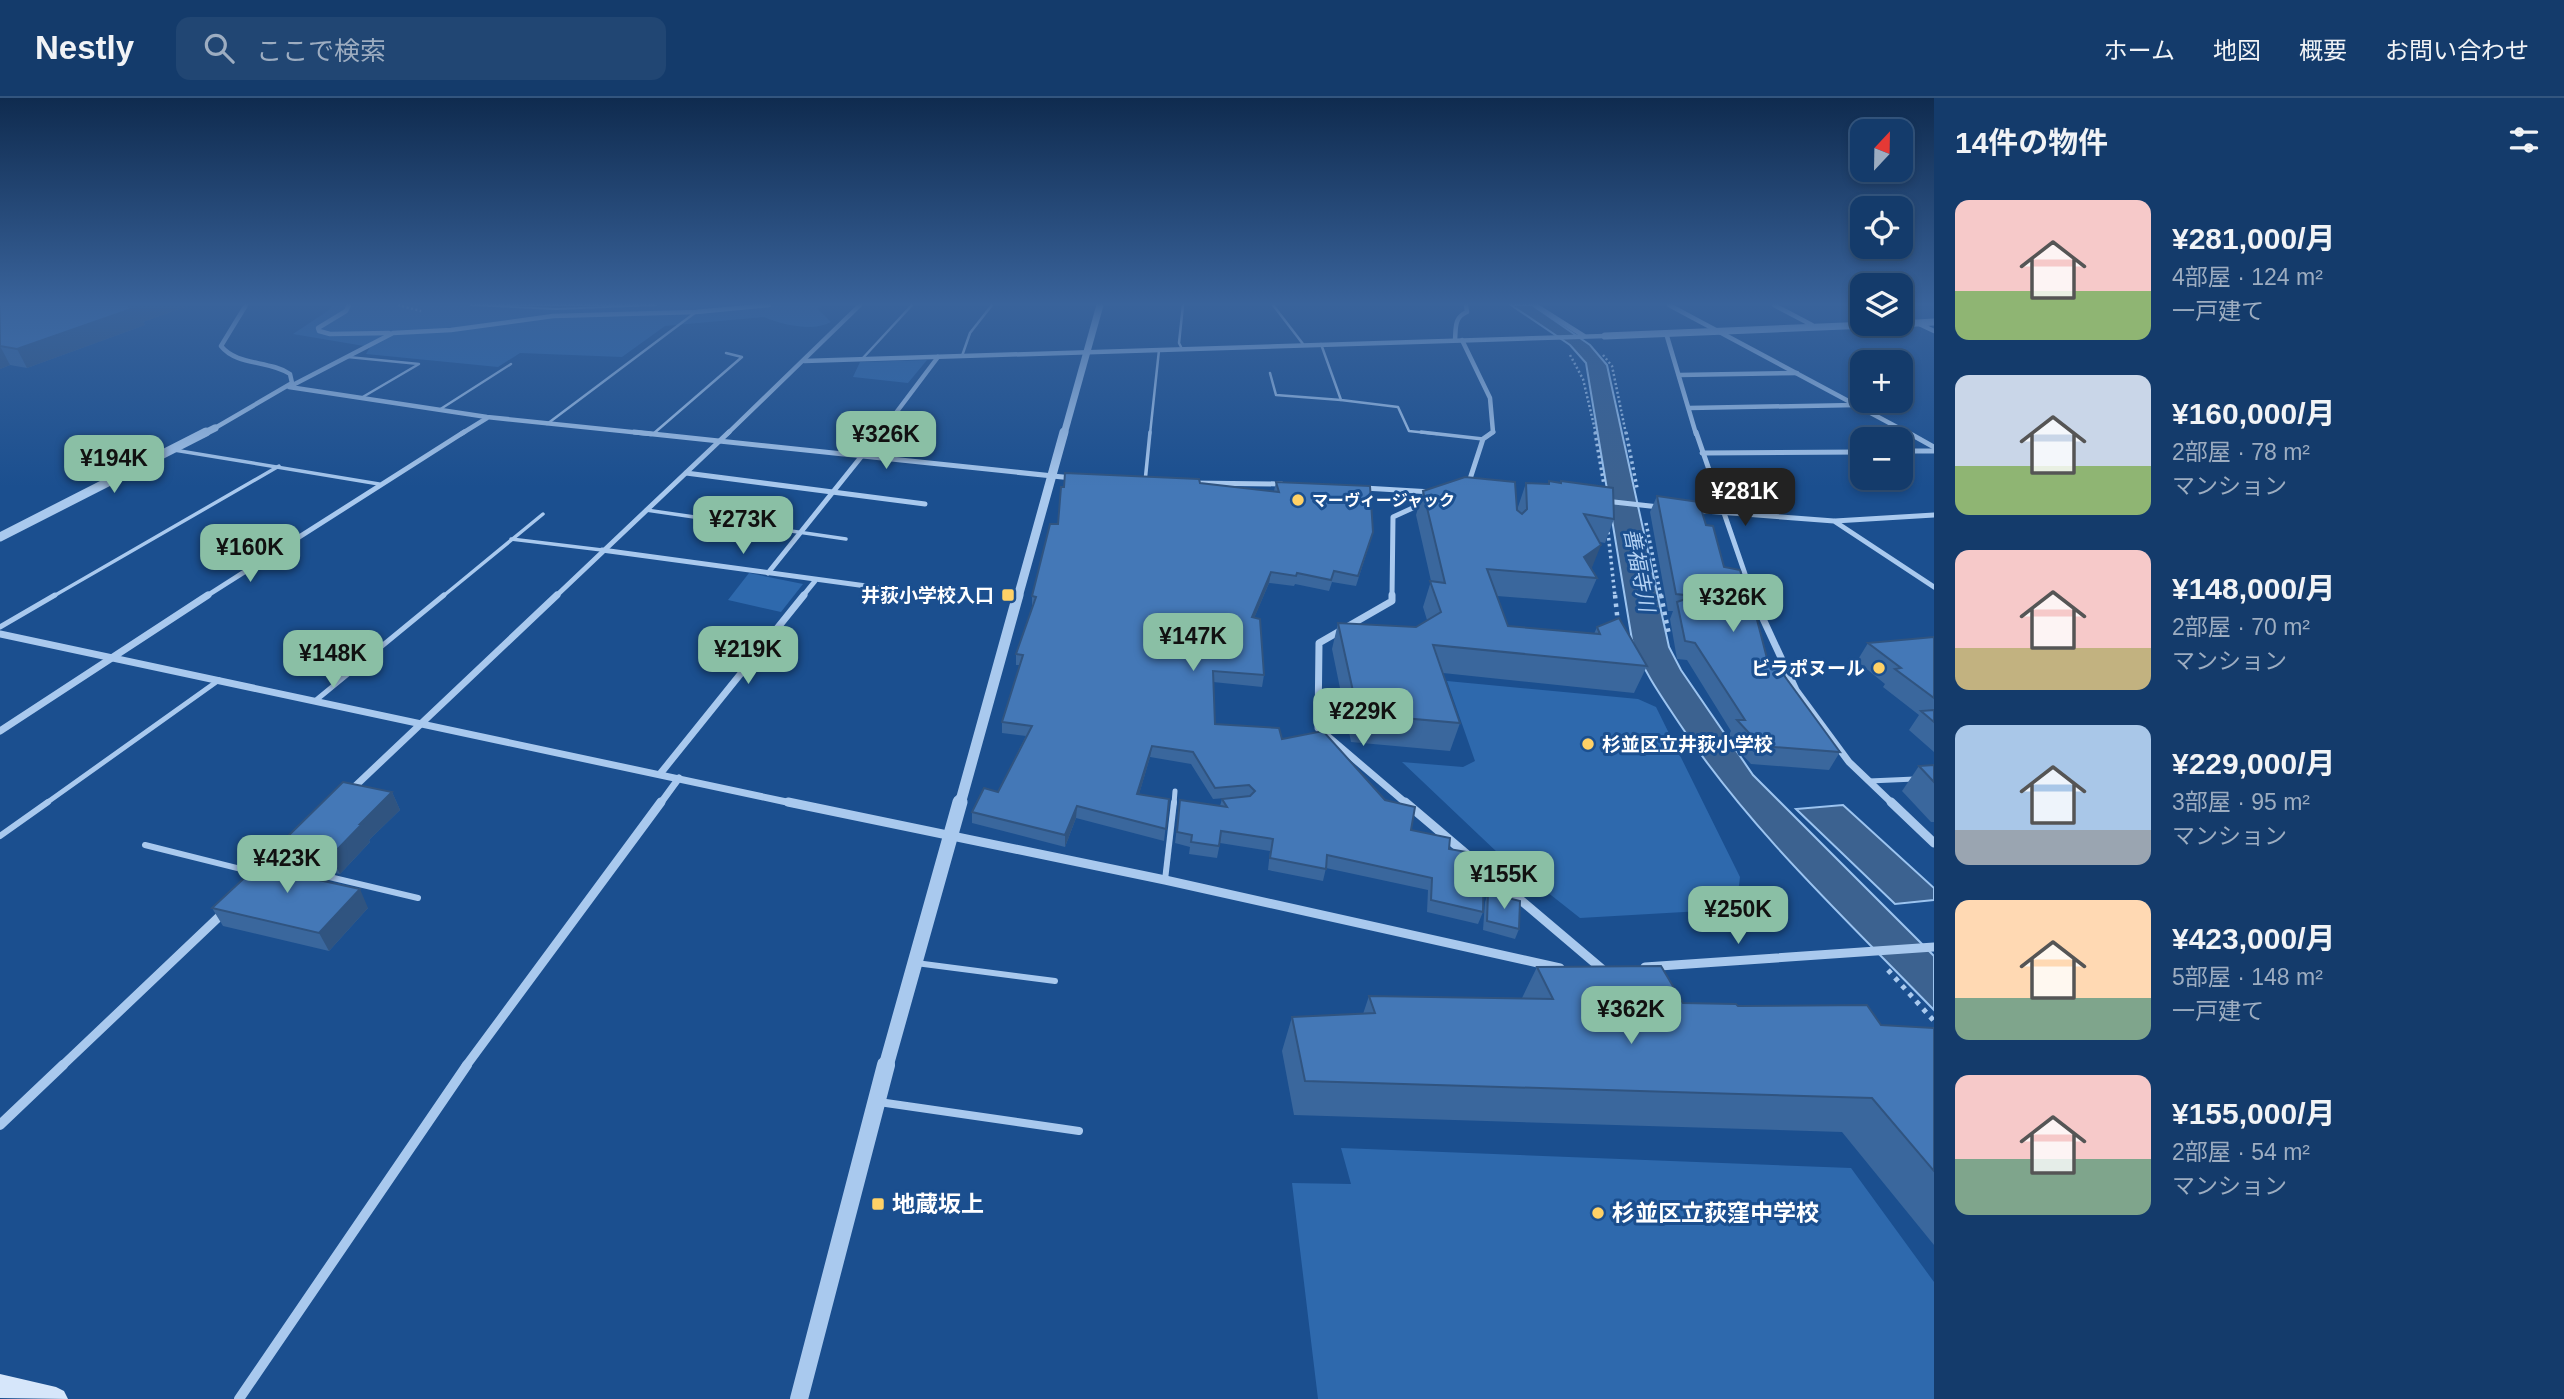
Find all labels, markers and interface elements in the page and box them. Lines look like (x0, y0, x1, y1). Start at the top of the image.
search box (176, 17, 666, 80)
text: Nestly (35, 29, 134, 66)
icon: search (200, 29, 238, 67)
text: ここで検索 (256, 36, 386, 66)
text: ホーム (2104, 37, 2175, 64)
text: 地図 (2213, 37, 2261, 64)
text: 概要 (2299, 37, 2347, 64)
text: お問い合わせ (2385, 37, 2529, 64)
north arrow (1850, 119, 1913, 182)
map controls (1850, 119, 1913, 490)
icon: filters (2505, 121, 2543, 159)
text: 14件の物件 (1955, 126, 2108, 159)
button: locate (1850, 196, 1913, 259)
text: ¥281,000/月 (2172, 222, 2335, 255)
icon: home (2011, 228, 2095, 312)
text: 4部屋 · 124 m² (2172, 264, 2323, 290)
button: layers (1850, 273, 1913, 336)
text: 一戸建て (2172, 298, 2264, 324)
button: + (1850, 350, 1913, 413)
text: ¥160,000/月 (2172, 397, 2335, 430)
icon: home (2011, 403, 2095, 487)
pin: ¥326K (837, 412, 935, 471)
text: ¥326K (852, 421, 920, 447)
button: − (1850, 427, 1913, 490)
pin: ¥194K (65, 436, 163, 495)
text: 2部屋 · 78 m² (2172, 439, 2310, 465)
text: ¥194K (80, 445, 148, 471)
pin: ¥281K (1696, 468, 1794, 528)
text: マンション (2172, 473, 2287, 499)
text: ¥281K (1711, 478, 1779, 504)
marker: マーヴィージャック (1290, 492, 1306, 508)
place label: マーヴィージャック (1312, 492, 1455, 509)
pin: ¥273K (694, 496, 792, 556)
text: ¥273K (709, 506, 777, 532)
pin: ¥160K (201, 524, 299, 584)
water label: 善福寺川 (1620, 526, 1659, 615)
text: ¥160K (216, 534, 284, 560)
text: ¥148,000/月 (2172, 572, 2335, 605)
pin: ¥326K (1684, 574, 1782, 634)
icon: home (2011, 578, 2095, 662)
text: ¥326K (1699, 584, 1767, 610)
place label: 井荻小学校入口 (861, 585, 994, 606)
marker: 井荻小学校入口 (1000, 587, 1016, 603)
pin: ¥147K (1144, 614, 1242, 673)
text: 2部屋 · 70 m² (2172, 614, 2310, 640)
text: ¥147K (1159, 623, 1227, 649)
pin: ¥219K (699, 626, 797, 686)
pin: ¥148K (284, 630, 382, 690)
text: ¥219K (714, 636, 782, 662)
text: ¥148K (299, 640, 367, 666)
text: マンション (2172, 648, 2287, 674)
place label: ビラポヌール (1751, 658, 1865, 679)
marker: ビラポヌール (1871, 660, 1887, 676)
pin: ¥229K (1314, 688, 1412, 748)
text: ¥229K (1329, 698, 1397, 724)
place label: 杉並区立井荻小学校 (1602, 734, 1773, 755)
marker: 杉並区立井荻小学校 (1580, 736, 1596, 752)
text: ¥229,000/月 (2172, 747, 2335, 780)
icon: home (2011, 753, 2095, 837)
text: 3部屋 · 95 m² (2172, 789, 2310, 815)
text: マンション (2172, 823, 2287, 849)
pin: ¥423K (238, 836, 336, 895)
text: ¥423K (253, 845, 321, 871)
pin: ¥155K (1455, 852, 1553, 911)
text: ¥155K (1470, 861, 1538, 887)
pin: ¥250K (1689, 886, 1787, 946)
text: ¥250K (1704, 896, 1772, 922)
text: ¥423,000/月 (2172, 922, 2335, 955)
icon: home (2011, 928, 2095, 1012)
text: 5部屋 · 148 m² (2172, 964, 2323, 990)
pin: ¥362K (1582, 986, 1680, 1046)
text: ¥362K (1597, 996, 1665, 1022)
text: 一戸建て (2172, 998, 2264, 1024)
text: ¥155,000/月 (2172, 1097, 2335, 1130)
icon: home (2011, 1103, 2095, 1187)
text: 2部屋 · 54 m² (2172, 1139, 2310, 1165)
text: マンション (2172, 1173, 2287, 1199)
place label: 地蔵坂上 (892, 1191, 984, 1217)
marker: 地蔵坂上 (870, 1196, 886, 1212)
place label: 杉並区立荻窪中学校 (1612, 1200, 1819, 1226)
marker: 杉並区立荻窪中学校 (1590, 1205, 1606, 1221)

